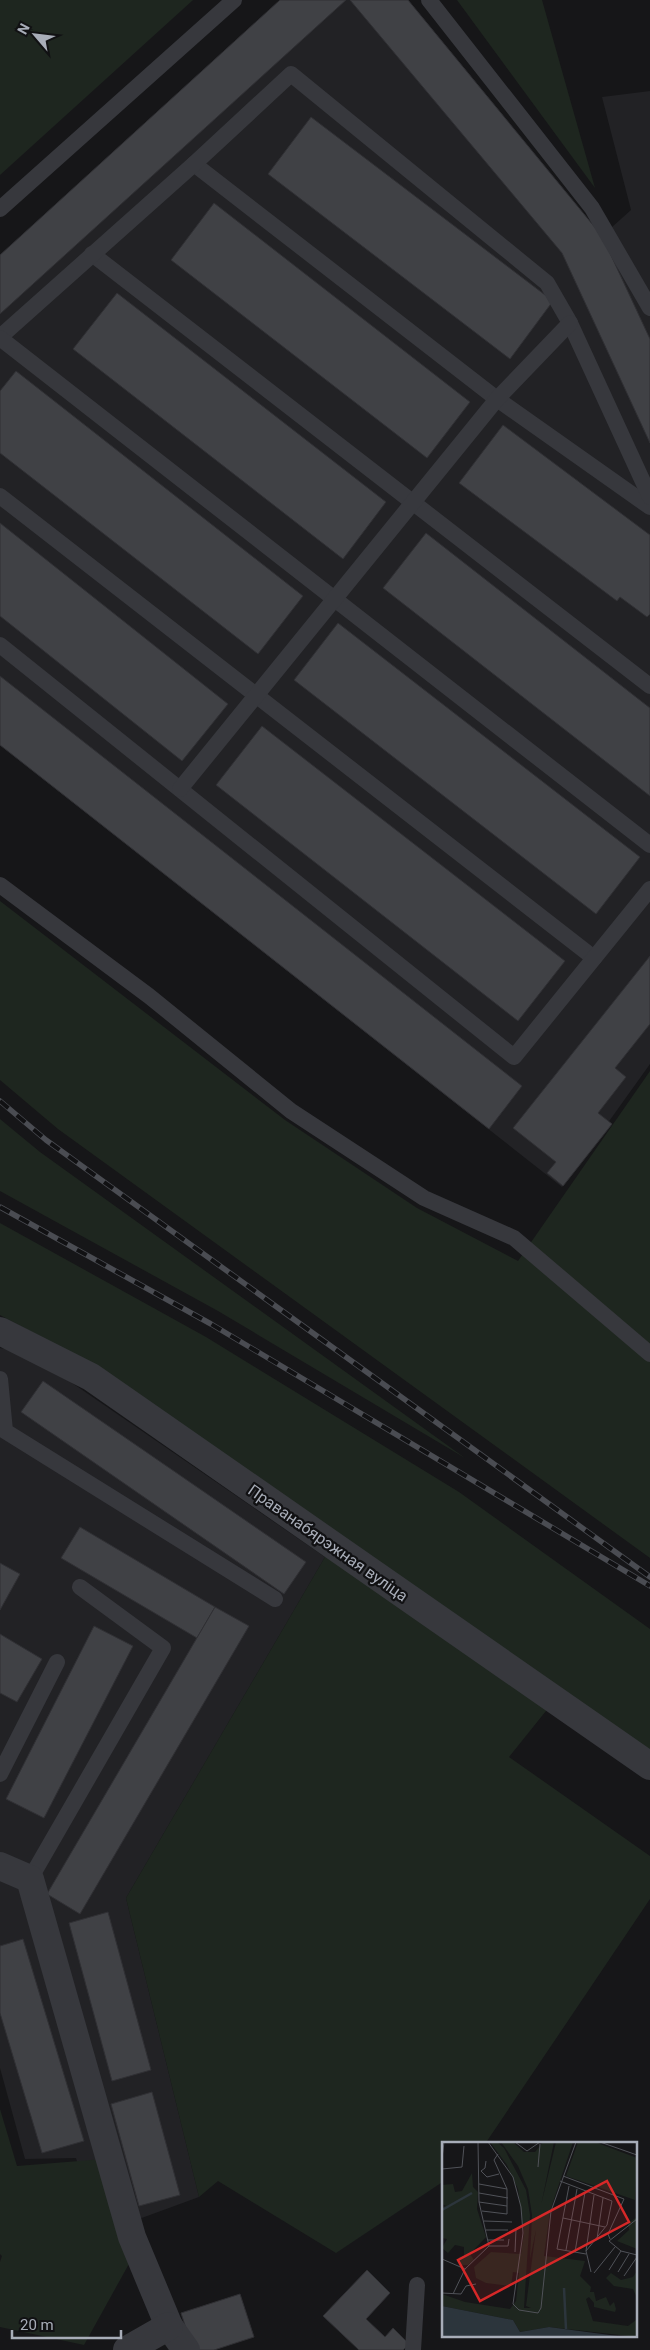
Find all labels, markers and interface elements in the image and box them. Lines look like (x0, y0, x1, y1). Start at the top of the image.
north arrow (10, 10, 60, 60)
text: N (14, 21, 33, 37)
street label: Праванабярэжная вуліца (244, 1481, 412, 1605)
inset map (442, 2142, 638, 2338)
scale bar (12, 2308, 121, 2340)
text: 20 m (20, 2316, 54, 2334)

